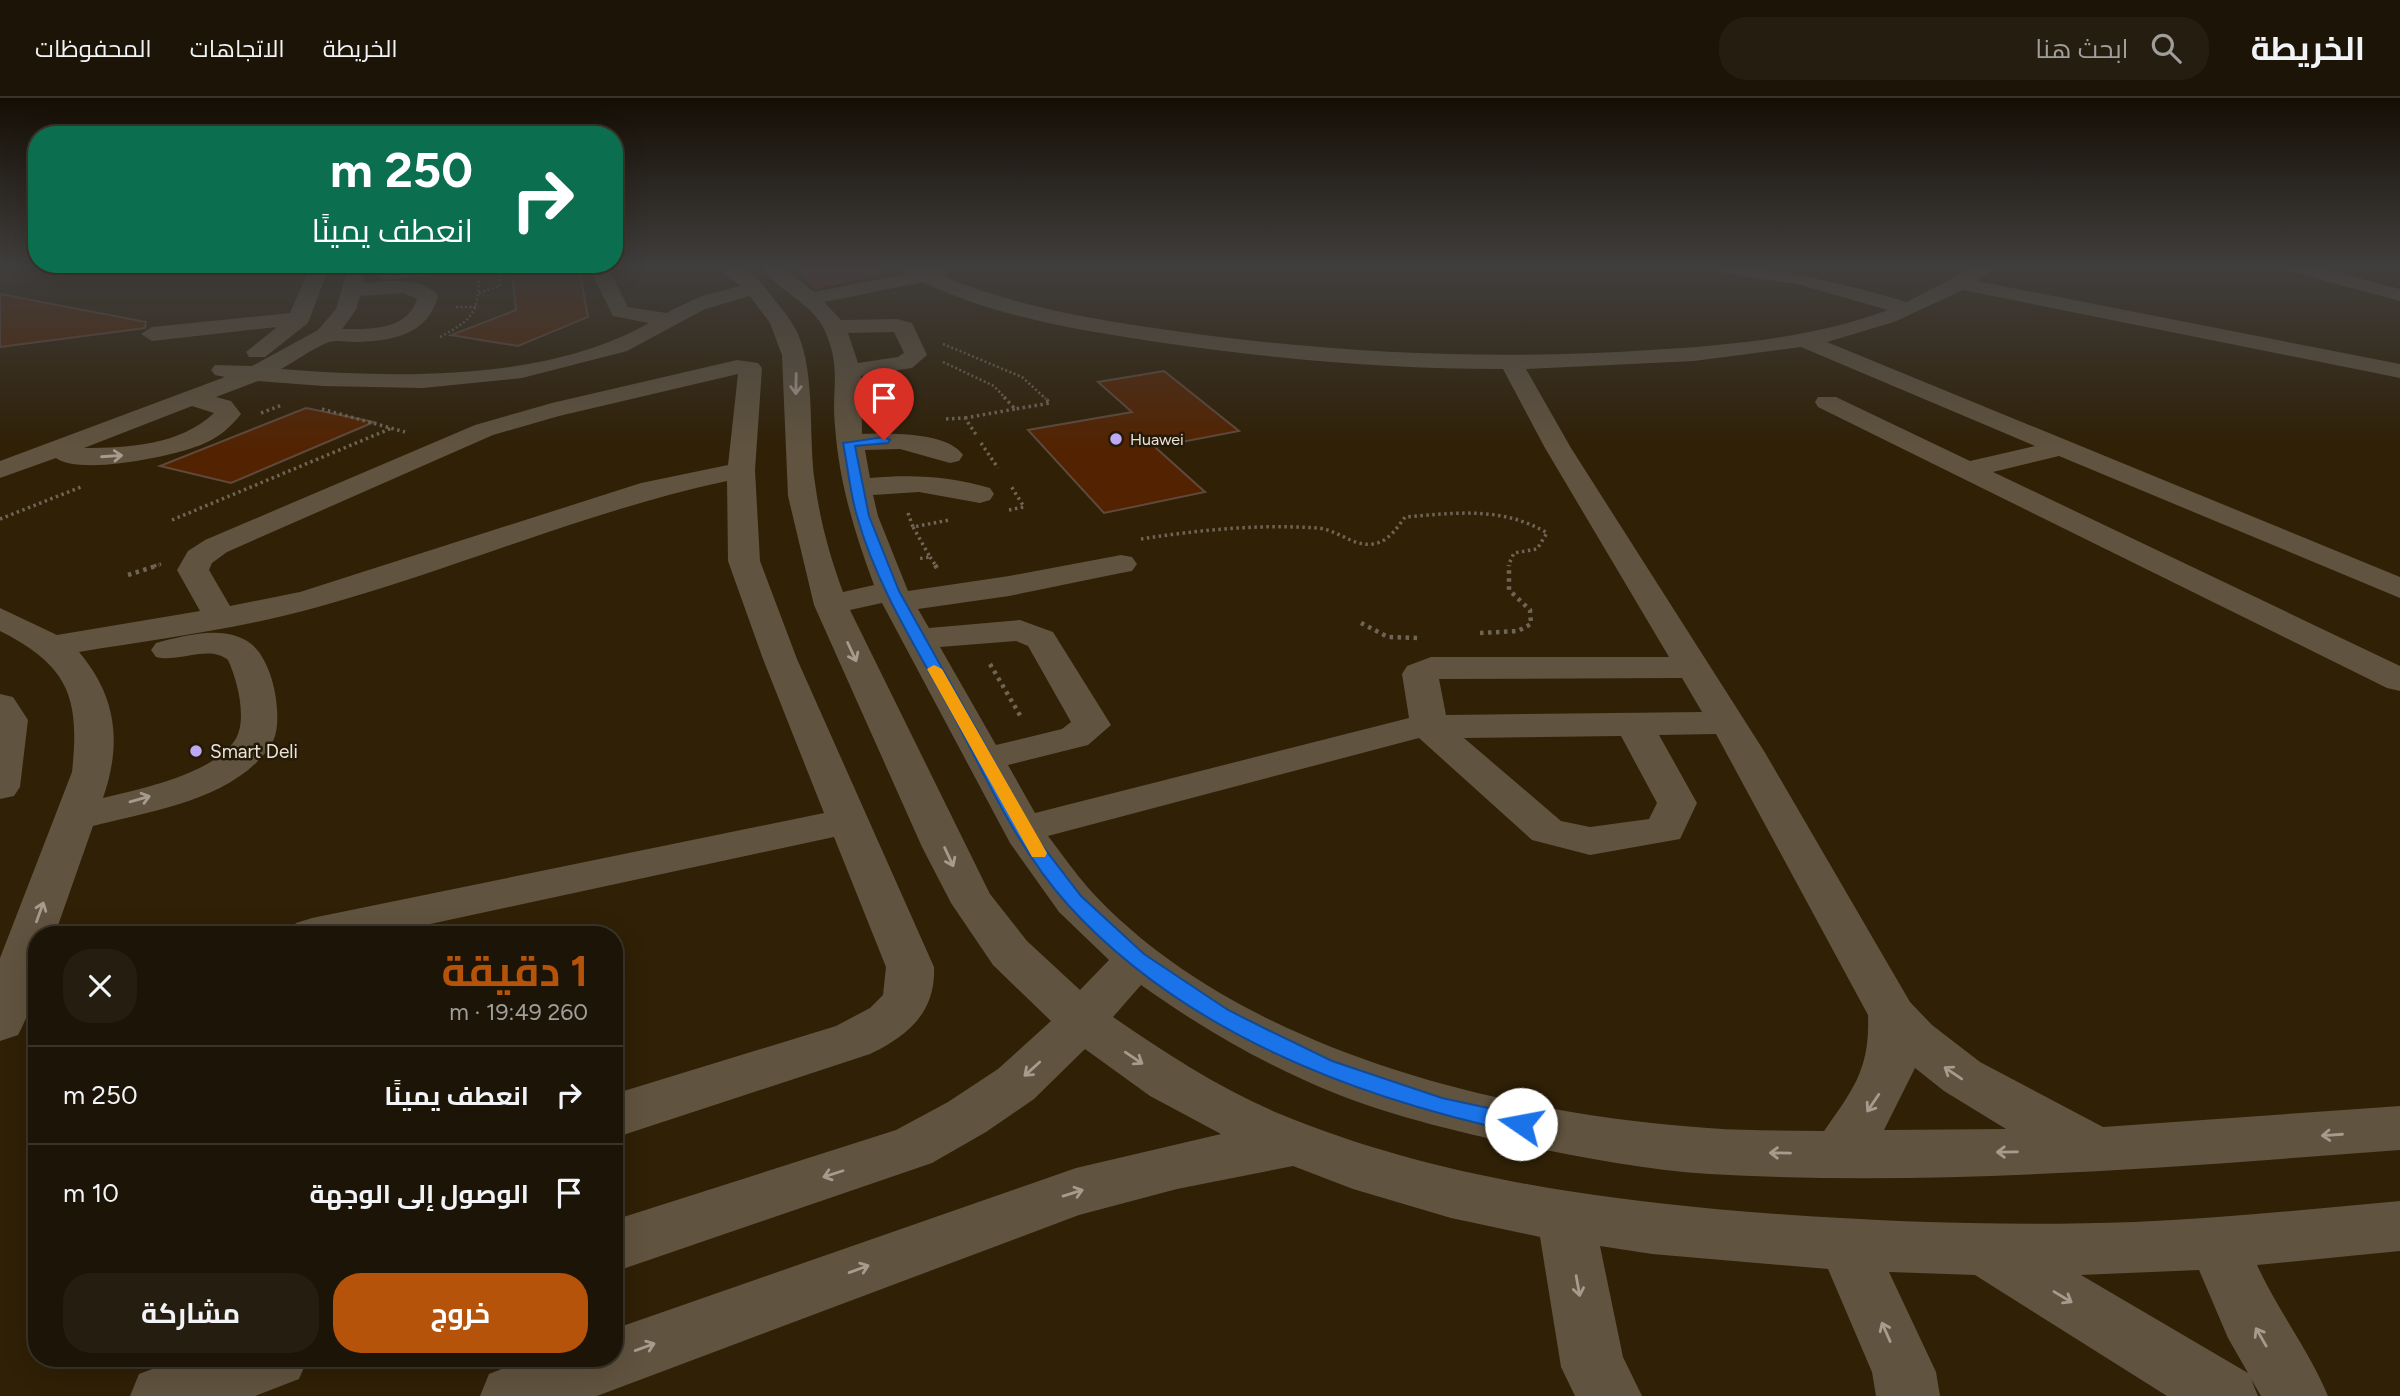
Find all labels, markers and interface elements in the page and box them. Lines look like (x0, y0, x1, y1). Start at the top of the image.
search box (1719, 17, 2209, 80)
icon: search (2147, 29, 2185, 67)
text: الخريطة (2251, 29, 2365, 68)
text: ابحث هنا (2035, 33, 2129, 65)
text: المحفوظات (35, 34, 152, 63)
text: الاتجاهات (190, 34, 285, 63)
text: الخريطة (323, 34, 398, 63)
text: 250 m (330, 140, 473, 199)
icon: right (497, 154, 588, 245)
text: انعطف يمينًا (311, 212, 473, 250)
pin (854, 368, 914, 440)
one-way arrow (789, 372, 803, 395)
icon: arrive (865, 379, 903, 417)
place label: Huawei (1130, 430, 1184, 449)
marker: Huawei (1108, 431, 1124, 447)
one-way arrow (101, 449, 123, 462)
one-way arrow (845, 641, 859, 662)
place label: Smart Deli (210, 740, 298, 763)
marker: Smart Deli (188, 743, 204, 759)
one-way arrow (129, 792, 151, 805)
one-way arrow (943, 847, 956, 868)
one-way arrow (35, 901, 48, 923)
text: 1 دقيقة (442, 946, 588, 997)
button: close (63, 949, 137, 1023)
text: 260 m · 19:49 (449, 998, 588, 1026)
one-way arrow (1124, 1050, 1143, 1065)
one-way arrow (1023, 1061, 1041, 1077)
one-way arrow (1944, 1066, 1963, 1080)
icon: right (550, 1076, 588, 1114)
text: 250 m (63, 1079, 138, 1111)
text: انعطف يمينًا (384, 1080, 529, 1112)
position arrow (1484, 1087, 1558, 1161)
one-way arrow (1866, 1092, 1880, 1112)
one-way arrow (2321, 1128, 2344, 1141)
one-way arrow (1768, 1146, 1791, 1159)
one-way arrow (1996, 1146, 2019, 1159)
one-way arrow (822, 1169, 844, 1181)
icon: arrive (550, 1174, 588, 1212)
text: 10 m (63, 1177, 119, 1209)
text: الوصول إلى الوجهة (309, 1178, 529, 1210)
one-way arrow (1062, 1186, 1084, 1199)
one-way arrow (847, 1262, 869, 1274)
button: مشاركة (63, 1273, 319, 1353)
button: خروج (333, 1273, 588, 1353)
one-way arrow (1572, 1274, 1585, 1297)
one-way arrow (2053, 1290, 2073, 1304)
one-way arrow (1879, 1322, 1892, 1343)
one-way arrow (2254, 1328, 2268, 1348)
one-way arrow (633, 1340, 655, 1353)

